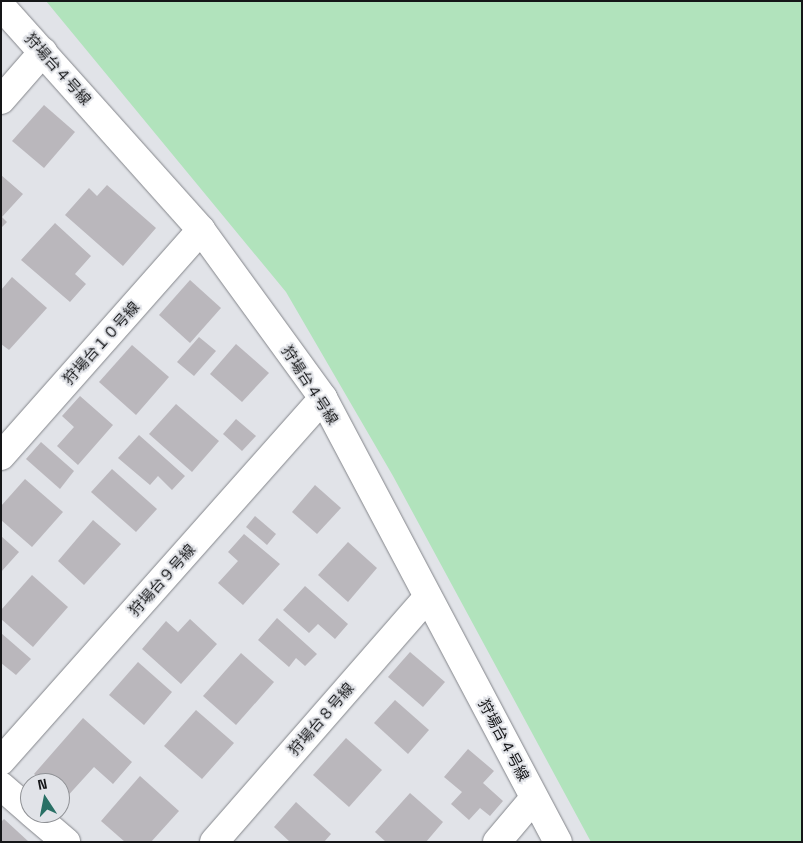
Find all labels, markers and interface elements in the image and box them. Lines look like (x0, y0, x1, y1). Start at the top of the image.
street label: 狩場台４号線 (21, 30, 95, 108)
street label: 狩場台１０号線 (59, 298, 143, 388)
street label: 狩場台４号線 (278, 342, 342, 428)
street label: 狩場台９号線 (125, 541, 199, 619)
street label: 狩場台８号線 (285, 679, 357, 759)
street label: 狩場台４号線 (475, 696, 533, 784)
north arrow (20, 773, 70, 823)
text: N (36, 775, 49, 794)

